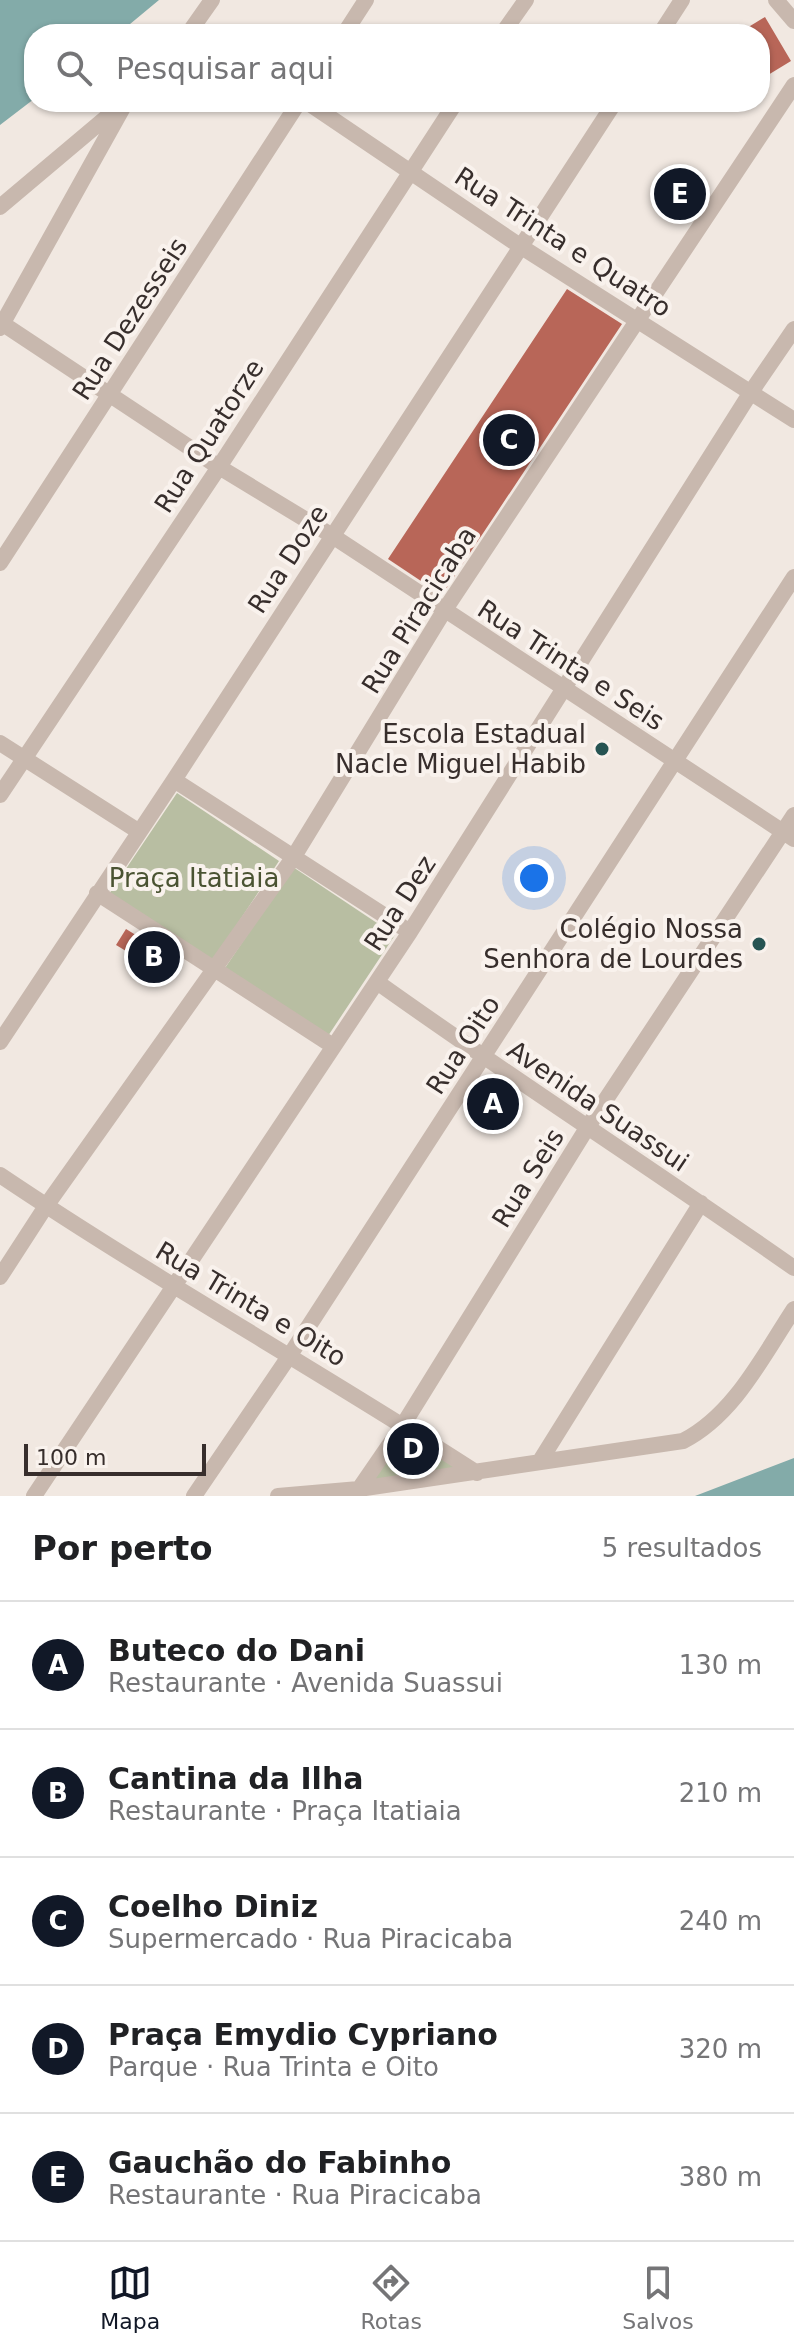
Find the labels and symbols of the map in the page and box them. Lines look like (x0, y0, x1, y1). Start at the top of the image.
street label: Rua Trinta e Quatro (449, 161, 677, 323)
pin: E (654, 164, 706, 224)
street label: Rua Dezesseis (66, 232, 194, 406)
street label: Rua Quatorze (148, 354, 270, 518)
pin: C (483, 410, 535, 470)
street label: Rua Doze (242, 499, 334, 619)
street label: Rua Piracicaba (356, 521, 482, 699)
street label: Rua Trinta e Seis (472, 594, 670, 736)
place label: Escola Estadual Nacle Miguel Habib (335, 719, 586, 779)
marker: Escola Estadual Nacle Miguel Habib (593, 740, 611, 758)
street label: Rua Dez (358, 850, 442, 956)
your location (514, 858, 554, 898)
park label: Praça Itatiaia (109, 863, 279, 893)
place label: Colégio Nossa Senhora de Lourdes (483, 914, 743, 974)
pin: B (128, 927, 180, 987)
marker: Colégio Nossa Senhora de Lourdes (750, 935, 768, 953)
street label: Rua Oito (420, 990, 506, 1100)
street label: Avenida Suassui (502, 1034, 694, 1178)
pin: A (467, 1074, 519, 1134)
street label: Rua Seis (486, 1123, 570, 1233)
street label: Rua Trinta e Oito (150, 1235, 352, 1373)
pin: D (387, 1419, 439, 1479)
scale bar (24, 1440, 206, 1476)

